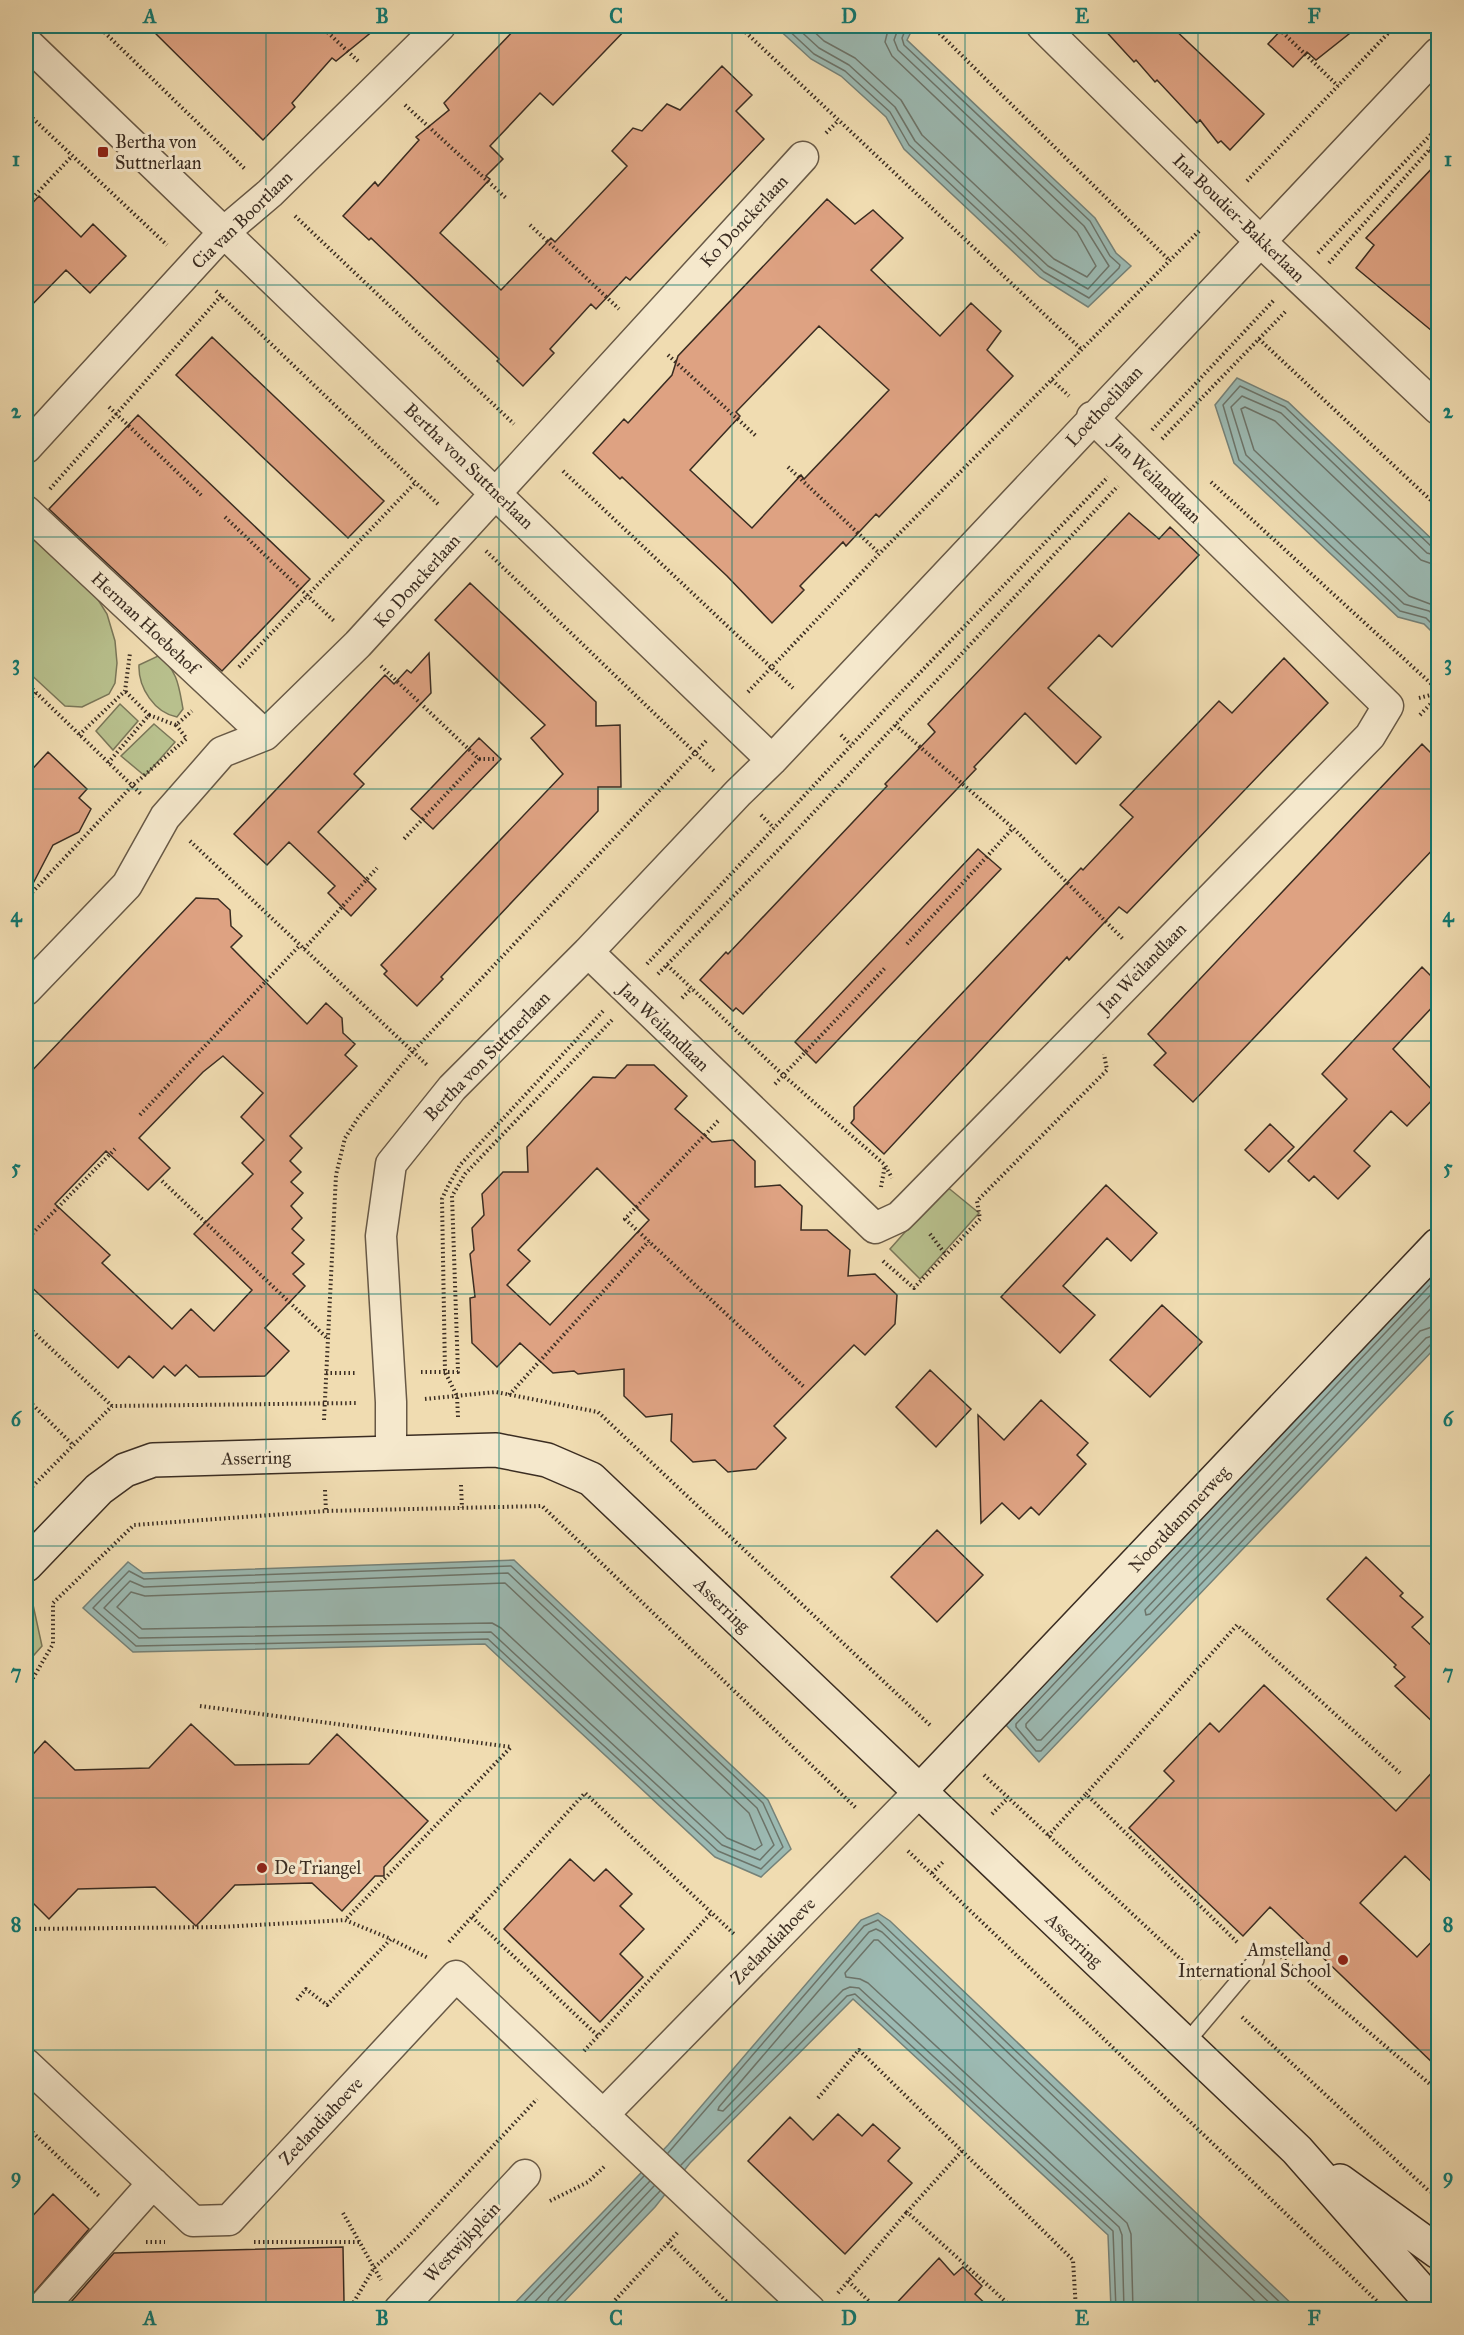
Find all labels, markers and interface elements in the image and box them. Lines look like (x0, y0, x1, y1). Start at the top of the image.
text: A (141, 4, 157, 28)
text: B (375, 4, 389, 28)
text: C (609, 4, 623, 28)
text: D (841, 4, 857, 28)
text: E (1075, 4, 1090, 28)
text: F (1307, 4, 1321, 28)
place label: Bertha von Suttnerlaan (115, 131, 202, 174)
marker: Bertha von Suttnerlaan (96, 145, 110, 159)
text: 1 (12, 147, 20, 171)
text: 1 (1444, 147, 1452, 171)
street label: Ina Boudier-Bakkerlaan (1168, 149, 1310, 287)
street label: Cia van Boortlaan (187, 166, 297, 274)
street label: Ko Donckerlaan (696, 170, 793, 272)
street label: Loethoelilaan (1061, 361, 1147, 451)
street label: Bertha von Suttnerlaan (400, 398, 539, 534)
text: 2 (11, 399, 22, 423)
text: 2 (1443, 399, 1454, 423)
street label: Jan Weilandlaan (1104, 429, 1206, 529)
street label: Ko Donckerlaan (369, 529, 465, 632)
street label: Herman Hoebehof (87, 567, 206, 681)
text: 3 (12, 651, 20, 676)
text: 3 (1444, 651, 1452, 676)
text: 4 (10, 903, 22, 928)
text: 4 (1442, 903, 1454, 928)
street label: Jan Weilandlaan (1092, 918, 1192, 1020)
street label: Jan Weilandlaan (612, 977, 714, 1077)
street label: Bertha von Suttnerlaan (419, 986, 555, 1125)
text: 5 (11, 1155, 21, 1179)
text: 5 (1443, 1155, 1453, 1179)
text: 6 (11, 1407, 23, 1431)
text: 6 (1443, 1407, 1455, 1431)
street label: Asserring (220, 1446, 291, 1471)
street label: Noorddammerweg (1124, 1461, 1235, 1578)
street label: Asserring (688, 1572, 755, 1638)
text: 7 (11, 1660, 22, 1684)
text: 7 (1443, 1660, 1454, 1684)
place label: De Triangel (274, 1857, 361, 1880)
marker: De Triangel (255, 1861, 269, 1875)
street label: Zeelandiahoeve (726, 1893, 820, 1989)
street label: Asserring (1040, 1908, 1107, 1973)
text: 8 (11, 1912, 21, 1936)
text: 8 (1443, 1912, 1453, 1936)
place label: Amstelland International School (1178, 1939, 1331, 1982)
marker: Amstelland International School (1336, 1953, 1350, 1967)
street label: Zeelandiahoeve (275, 2072, 367, 2170)
text: 9 (11, 2164, 21, 2189)
text: 9 (1443, 2164, 1453, 2189)
street label: Westwijkplein (419, 2197, 505, 2287)
text: A (141, 2306, 157, 2330)
text: B (375, 2306, 389, 2330)
text: C (609, 2306, 623, 2330)
text: D (841, 2306, 857, 2330)
text: E (1075, 2306, 1090, 2330)
text: F (1307, 2306, 1321, 2330)

